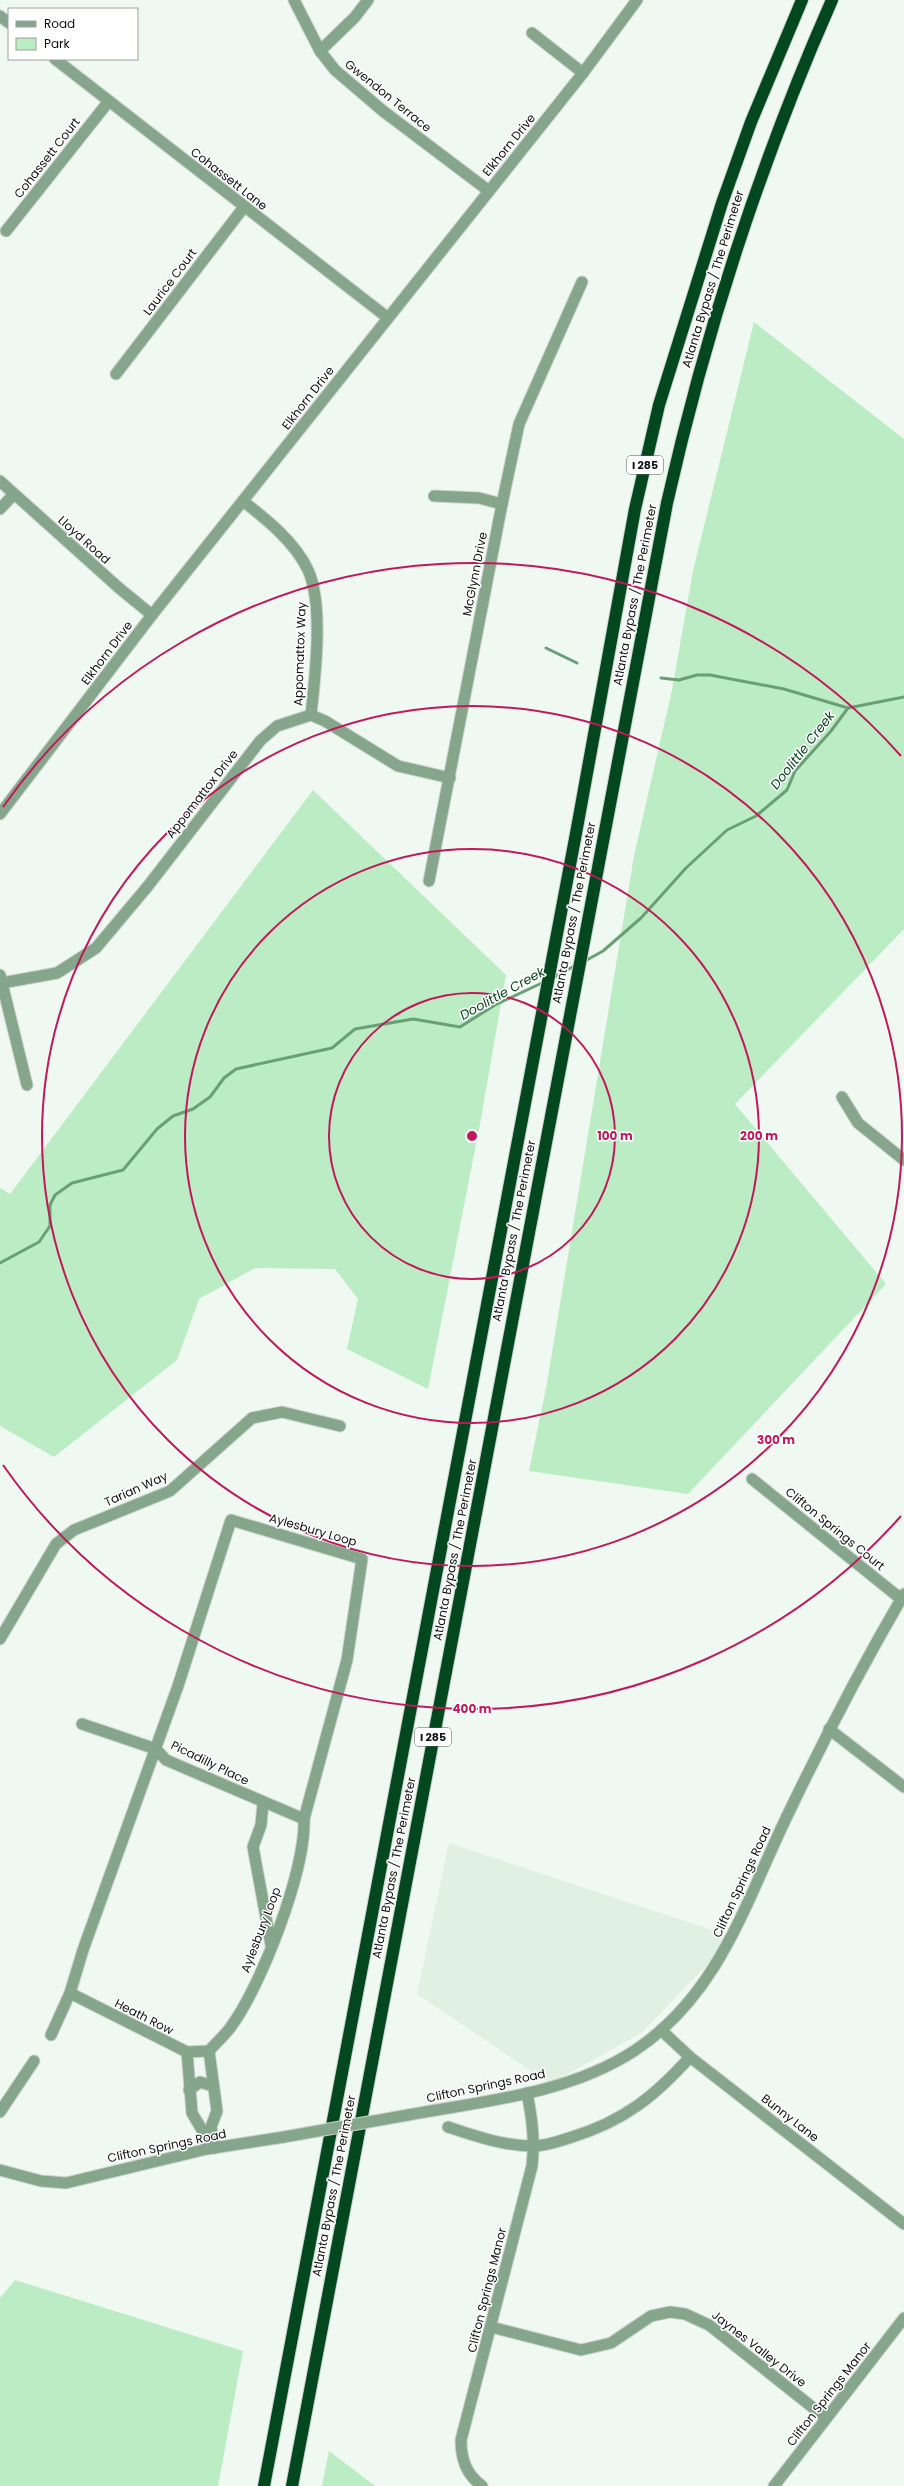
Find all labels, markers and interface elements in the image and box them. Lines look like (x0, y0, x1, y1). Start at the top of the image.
legend (8, 8, 138, 60)
text: Road (44, 15, 75, 32)
text: Park (44, 35, 71, 52)
street label: Gwendon Terrace (342, 55, 435, 136)
street label: Elkhorn Drive (478, 110, 539, 180)
street label: Cohassett Court (10, 114, 84, 202)
street label: Cohassett Lane (187, 143, 271, 214)
street label: Atlanta Bypass / The Perimeter (677, 188, 748, 370)
street label: Laurice Court (139, 245, 200, 319)
street label: Elkhorn Drive (277, 362, 338, 433)
road number: I 285 (627, 456, 663, 474)
street label: Atlanta Bypass / The Perimeter (609, 502, 661, 687)
street label: Lloyd Road (54, 512, 114, 568)
street label: McGlynn Drive (458, 530, 491, 617)
street label: Appomattox Way (289, 601, 310, 706)
street label: Elkhorn Drive (77, 617, 136, 688)
water label: Doolittle Creek (766, 706, 840, 793)
street label: Appomattox Drive (162, 746, 242, 841)
street label: Atlanta Bypass / The Perimeter (548, 820, 600, 1005)
water label: Doolittle Creek (456, 962, 549, 1025)
text: 100 m (597, 1127, 633, 1144)
text: 200 m (740, 1127, 778, 1144)
centre of rings (465, 1129, 479, 1143)
street label: Atlanta Bypass / The Perimeter (488, 1138, 540, 1323)
text: 300 m (757, 1431, 795, 1448)
street label: Atlanta Bypass / The Perimeter (429, 1457, 481, 1642)
street label: Tarian Way (101, 1467, 170, 1510)
street label: Clifton Springs Court (782, 1483, 889, 1574)
street label: Aylesbury Loop (267, 1509, 359, 1550)
text: 400 m (452, 1700, 492, 1717)
road number: I 285 (415, 1728, 451, 1746)
street label: Picadilly Place (168, 1736, 252, 1789)
street label: Atlanta Bypass / The Perimeter (368, 1775, 420, 1960)
street label: Clifton Springs Road (708, 1823, 775, 1940)
street label: Aylesbury Loop (236, 1885, 285, 1975)
street label: Heath Row (112, 1994, 177, 2039)
street label: Clifton Springs Road (425, 2065, 547, 2106)
street label: Bunny Lane (758, 2090, 823, 2145)
street label: Atlanta Bypass / The Perimeter (308, 2093, 360, 2278)
street label: Clifton Springs Road (106, 2125, 228, 2166)
street label: Clifton Springs Manor (463, 2225, 510, 2354)
street label: Jaynes Valley Drive (709, 2306, 810, 2391)
street label: Clifton Springs Manor (782, 2338, 875, 2449)

